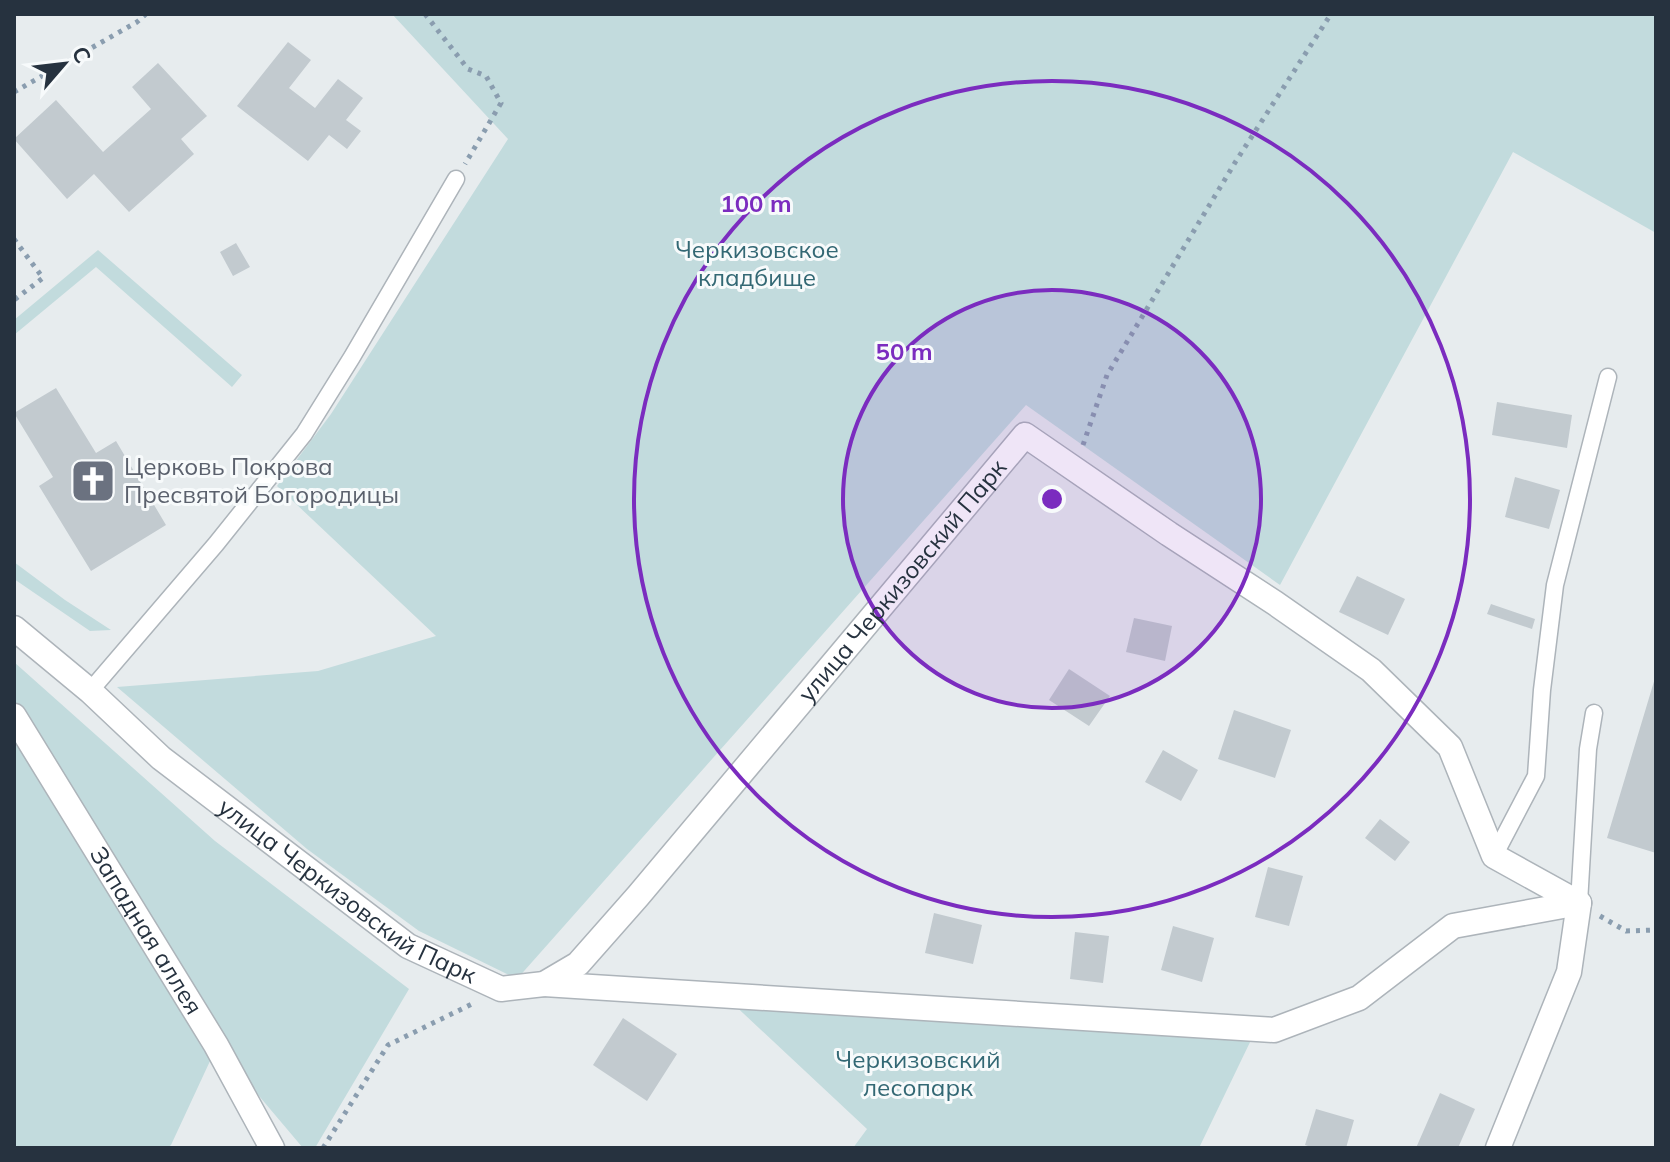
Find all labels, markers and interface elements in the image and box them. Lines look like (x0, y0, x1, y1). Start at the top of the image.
north arrow (24, 24, 104, 104)
text: С (66, 41, 98, 68)
text: 100 m (720, 188, 792, 218)
park label: Черкизовское кладбище (675, 234, 839, 292)
text: 50 m (876, 336, 932, 366)
place label: Церковь Покрова Пресвятой Богородицы (124, 451, 399, 509)
street label: улица Черкизовский Парк (791, 453, 1012, 708)
church icon: Церковь Покрова Пресвятой Богородицы (69, 457, 117, 505)
centre of rings (1038, 485, 1066, 513)
street label: улица Черкизовский Парк (213, 791, 481, 989)
street label: Западная аллея (84, 841, 210, 1020)
park label: Черкизовский лесопарк (836, 1044, 1000, 1102)

